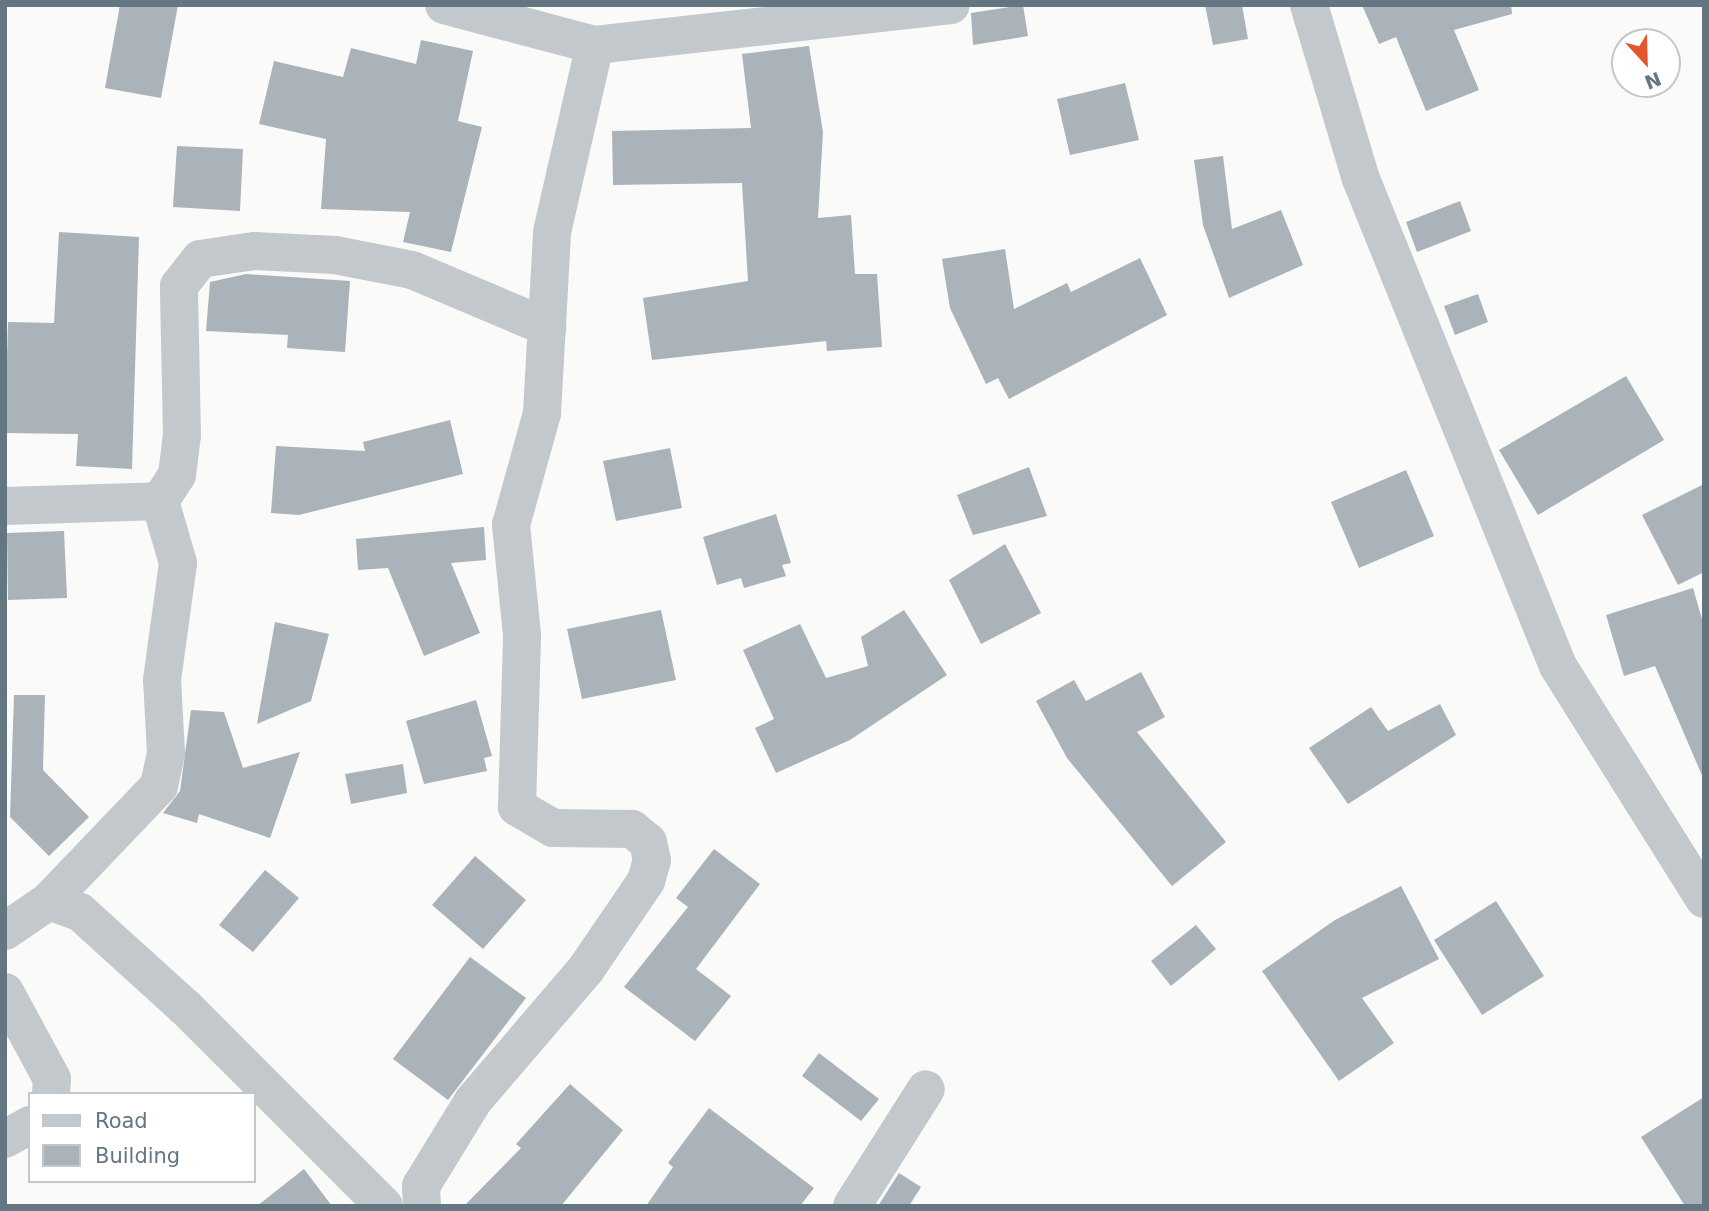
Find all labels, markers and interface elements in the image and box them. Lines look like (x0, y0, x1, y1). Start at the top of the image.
north arrow (1611, 28, 1681, 98)
text: N (1642, 67, 1665, 94)
legend (28, 1092, 256, 1183)
text: Road (95, 1109, 148, 1133)
text: Building (95, 1144, 180, 1168)

